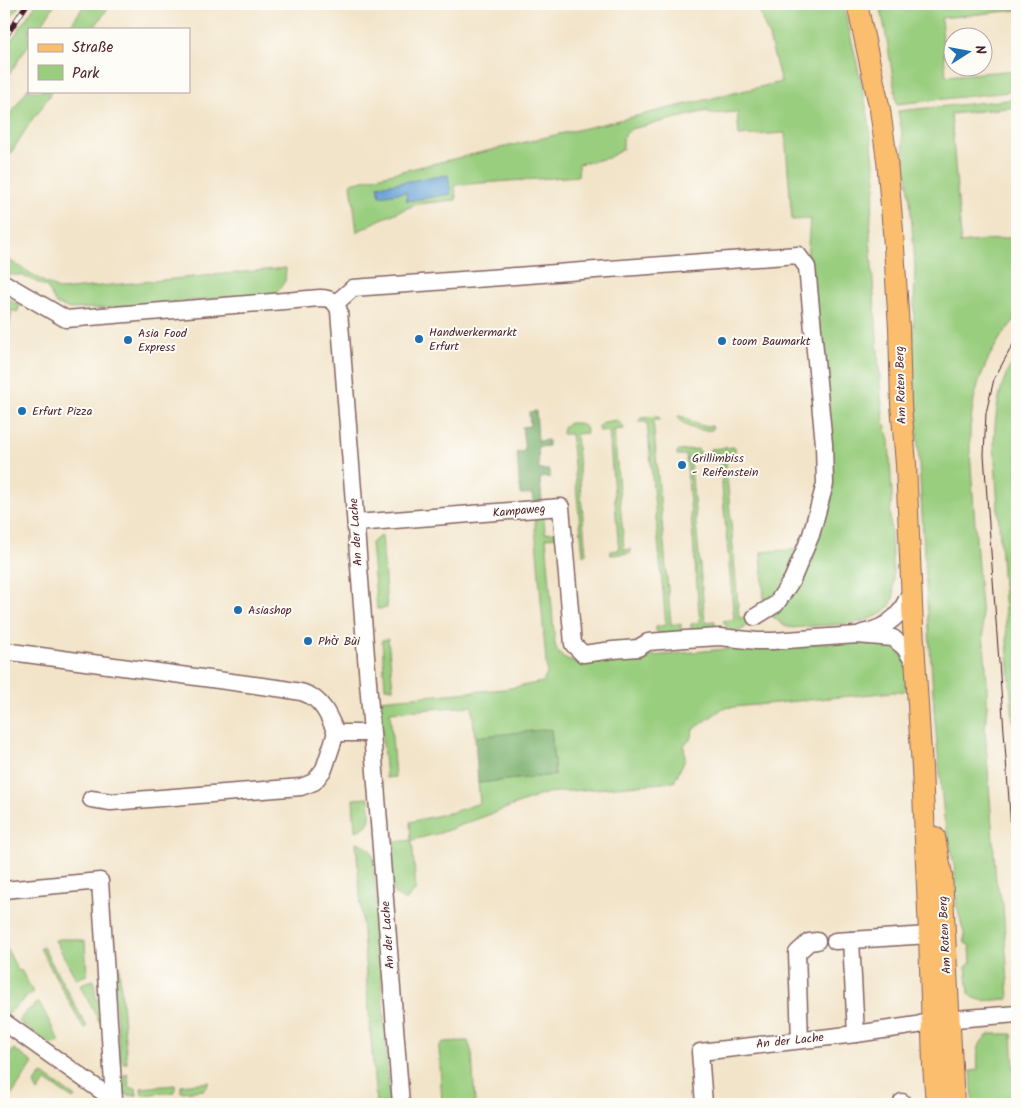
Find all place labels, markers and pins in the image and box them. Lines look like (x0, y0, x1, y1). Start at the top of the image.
place label: Handwerkermarkt Erfurt (429, 323, 517, 356)
place label: Asia Food Express (138, 324, 188, 357)
place label: toom Baumarkt (732, 332, 811, 351)
marker: Handwerkermarkt Erfurt (413, 333, 425, 345)
marker: Asia Food Express (122, 334, 134, 346)
marker: toom Baumarkt (716, 335, 728, 347)
place label: Erfurt Pizza (32, 402, 93, 421)
marker: Erfurt Pizza (16, 405, 28, 417)
place label: Grillimbiss - Reifenstein (692, 449, 758, 482)
marker: Grillimbiss - Reifenstein (676, 459, 688, 471)
place label: Asiashop (248, 601, 292, 620)
marker: Asiashop (232, 604, 244, 616)
place label: Phở Bùi (318, 632, 361, 651)
marker: Phở Bùi (302, 635, 314, 647)

